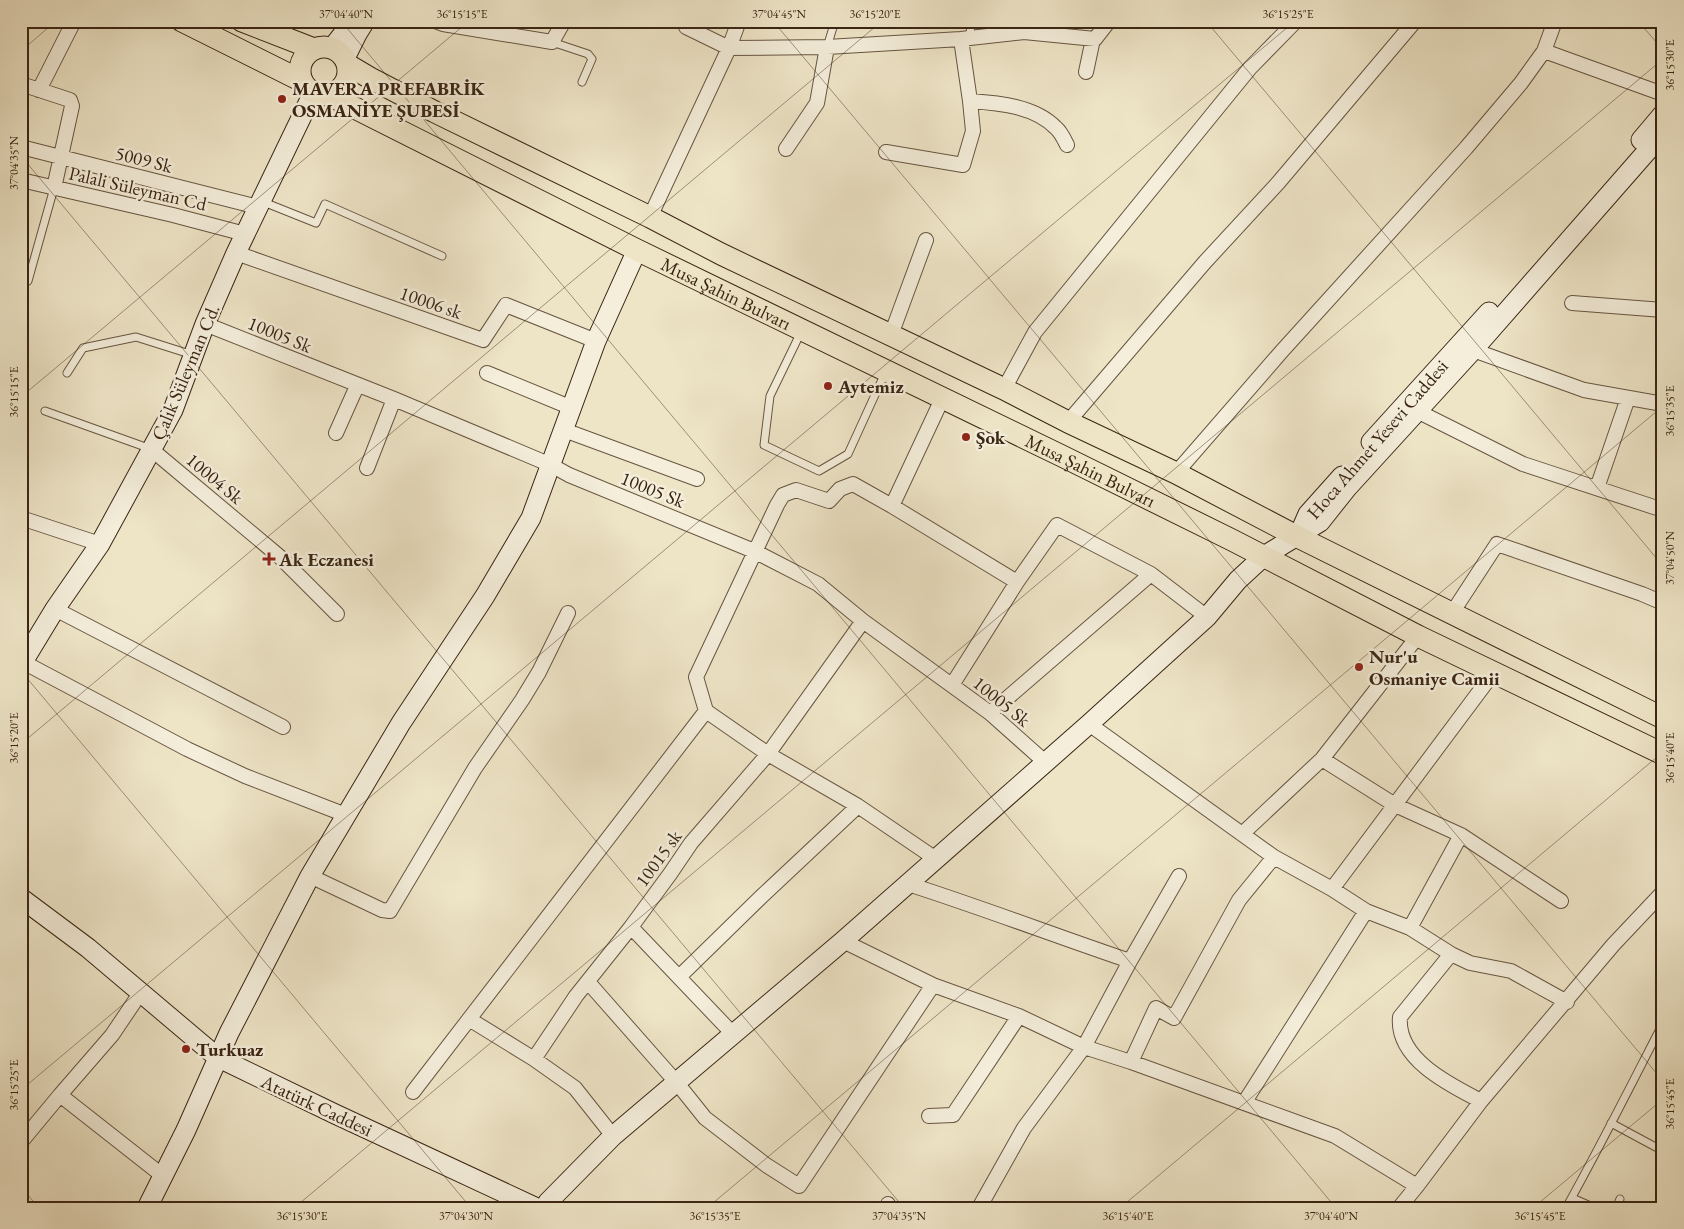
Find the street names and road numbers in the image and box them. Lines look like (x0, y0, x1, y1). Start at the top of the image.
street label: 5009 Sk (113, 140, 176, 179)
street label: Palali Süleyman Cd (67, 160, 210, 217)
street label: Musa Şahin Bulvarı (657, 252, 796, 336)
street label: 10006 sk (396, 280, 466, 325)
street label: Çalık Süleyman Cd. (145, 300, 225, 444)
street label: 10005 Sk (244, 310, 317, 359)
street label: Hoca Ahmet Yesevi Caddesi (1301, 354, 1454, 524)
street label: Musa Şahin Bulvarı (1021, 428, 1160, 513)
street label: 10004 Sk (181, 447, 249, 510)
street label: 10005 Sk (617, 465, 690, 514)
street label: 10005 Sk (968, 671, 1036, 733)
street label: 10015 sk (629, 824, 688, 892)
street label: Atatürk Caddesi (256, 1068, 377, 1142)

